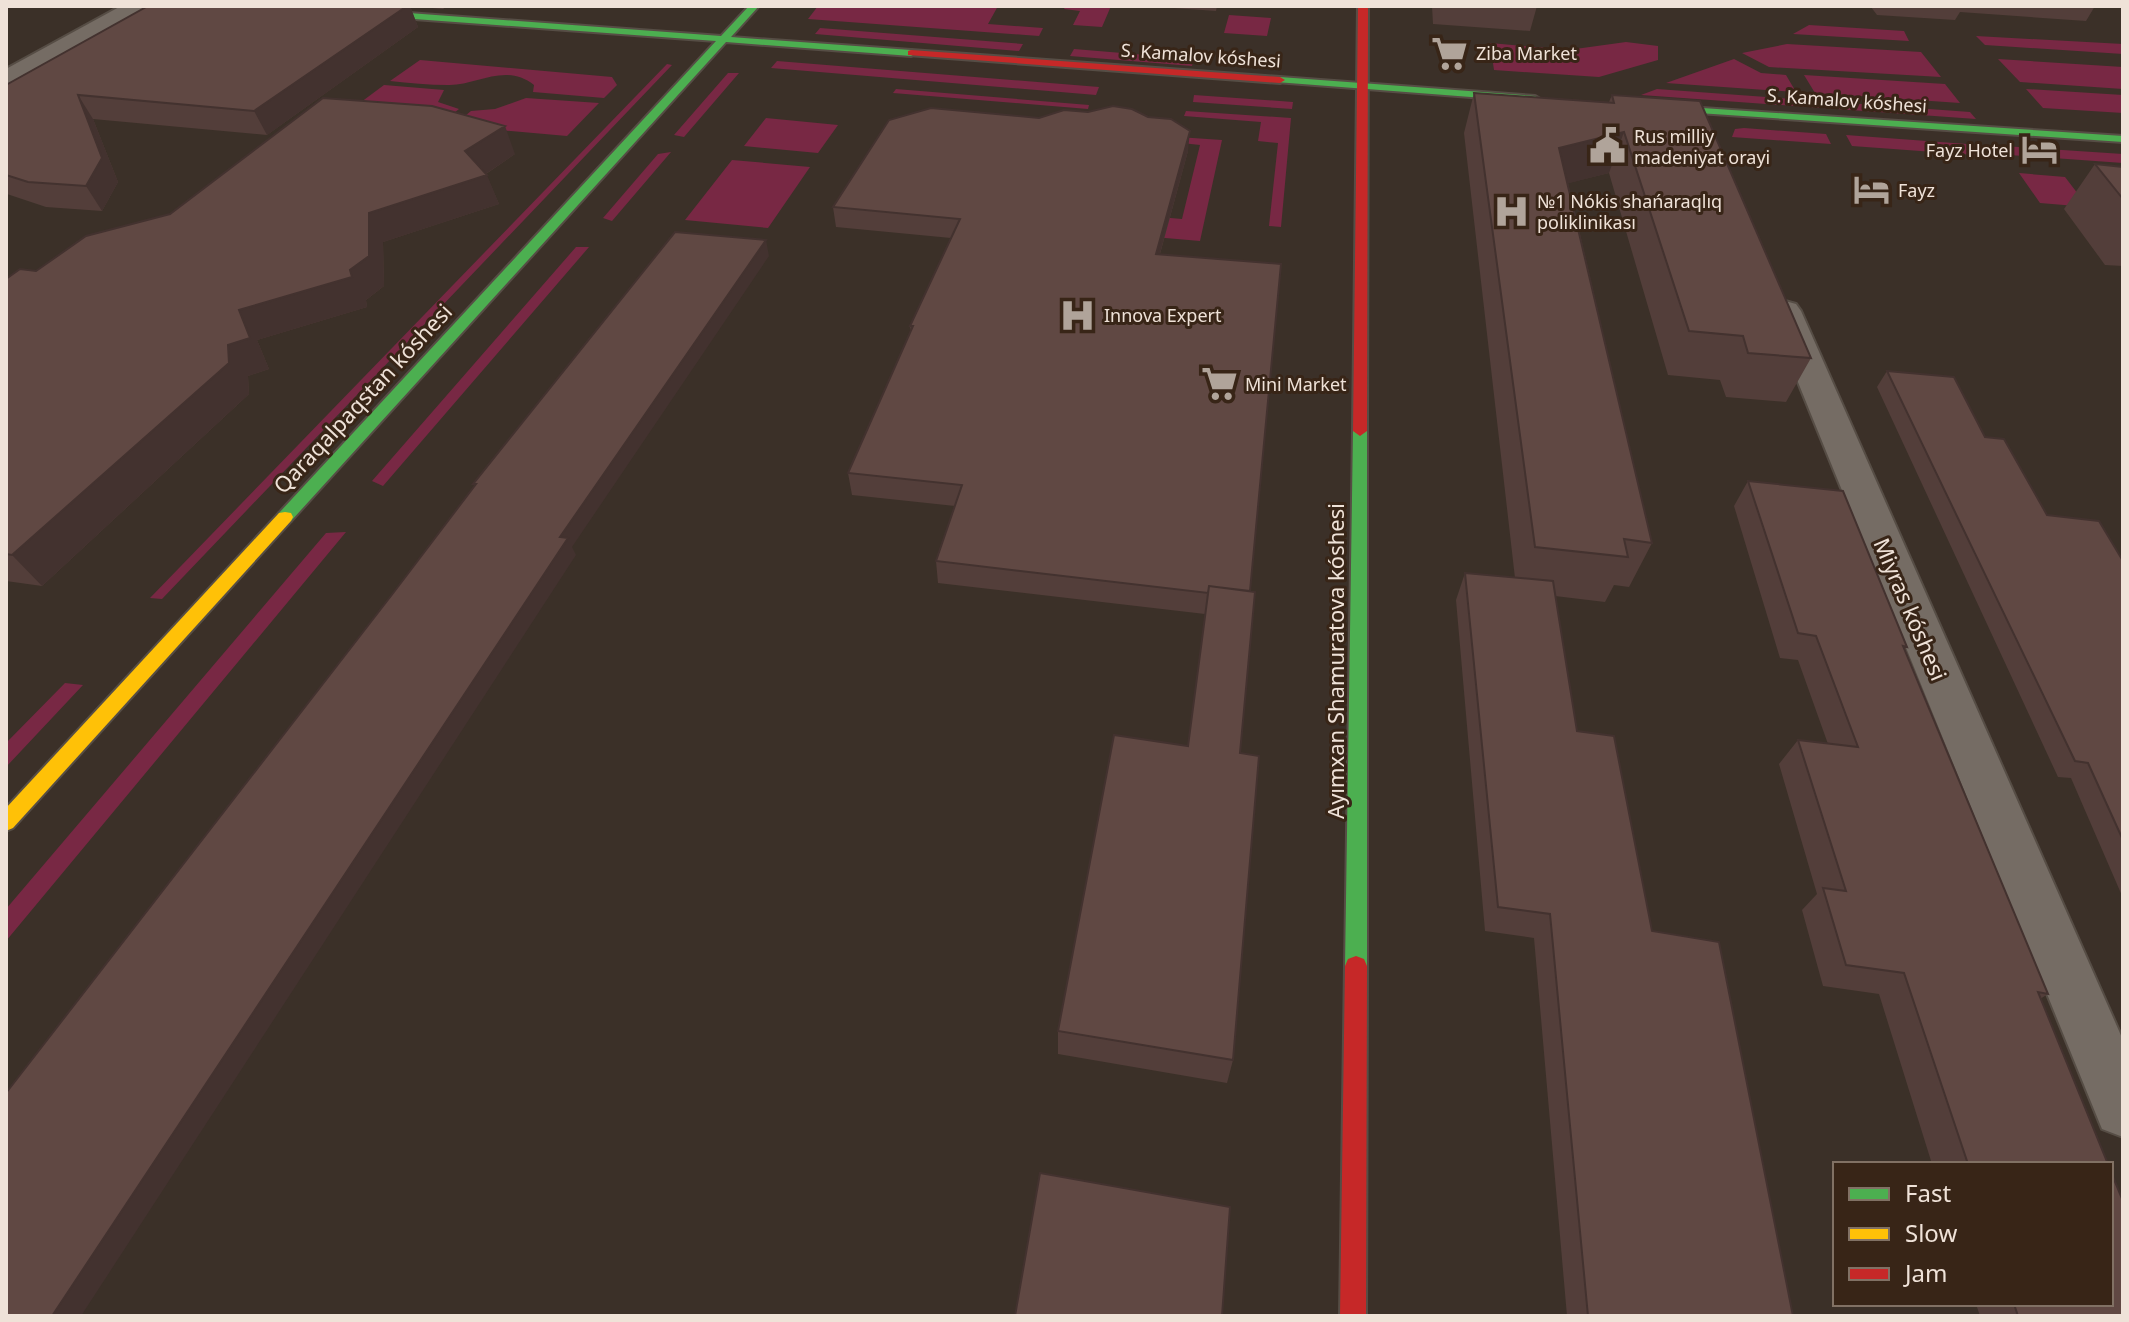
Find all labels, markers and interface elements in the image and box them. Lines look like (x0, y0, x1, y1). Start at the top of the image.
supermarket icon: Ziba Market (1431, 34, 1469, 72)
street label: S. Kamalov kóshesi (1120, 37, 1282, 73)
place label: Ziba Market (1476, 41, 1577, 65)
street label: S. Kamalov kóshesi (1766, 82, 1928, 118)
place label: Rus milliy madeniyat orayi (1634, 124, 1770, 169)
public building icon: Rus milliy madeniyat orayi (1589, 127, 1627, 165)
hotel icon: Fayz Hotel (2020, 131, 2058, 169)
place label: Fayz Hotel (1926, 138, 2013, 162)
hotel icon: Fayz (1853, 171, 1891, 209)
place label: Fayz (1898, 178, 1935, 202)
place label: №1 Nókis shańaraqlıq poliklinikası (1537, 189, 1722, 234)
hospital icon: №1 Nókis shańaraqlıq poliklinikası (1492, 192, 1530, 230)
hospital icon: Innova Expert (1059, 296, 1097, 334)
street label: Qaraqalpaqstan kóshesi (266, 297, 458, 499)
place label: Innova Expert (1104, 303, 1222, 327)
supermarket icon: Mini Market (1200, 365, 1238, 403)
place label: Mini Market (1245, 372, 1347, 396)
street label: Ayımxan Shamuratova kóshesi (1320, 503, 1350, 819)
street label: Miyras kóshesi (1868, 533, 1954, 685)
legend (1833, 1162, 2113, 1306)
text: Fast (1905, 1176, 1951, 1209)
text: Slow (1905, 1216, 1957, 1249)
text: Jam (1903, 1256, 1947, 1289)

